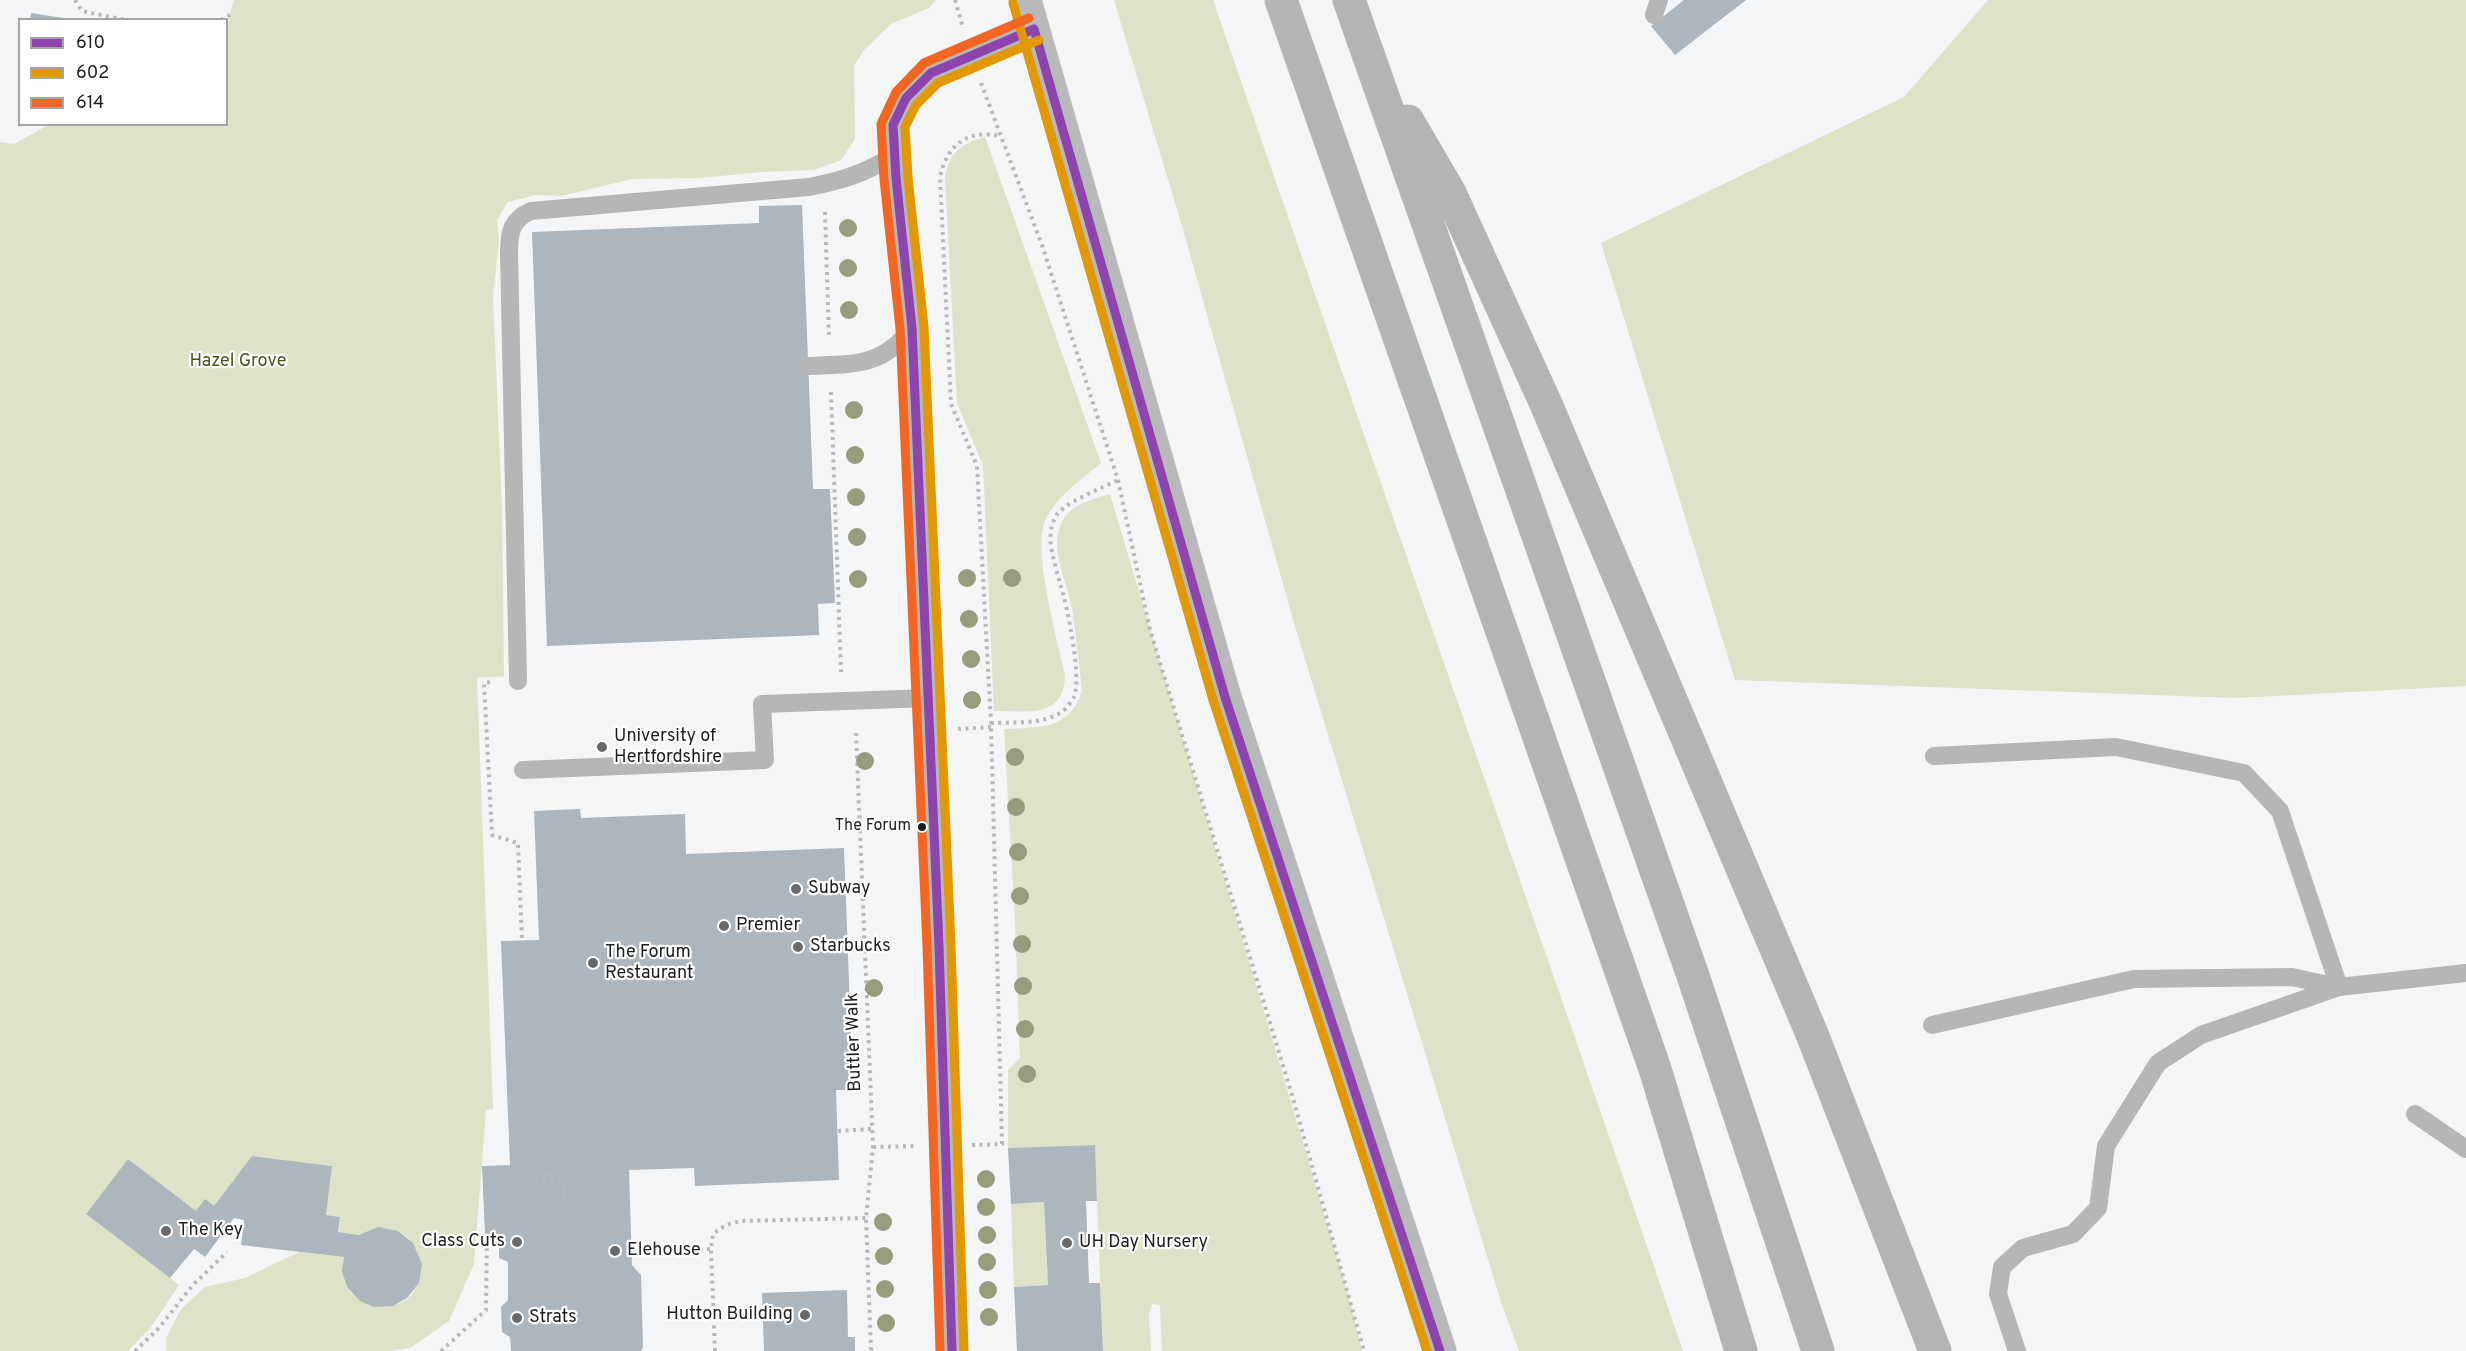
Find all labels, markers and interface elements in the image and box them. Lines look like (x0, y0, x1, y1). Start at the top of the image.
legend (18, 18, 228, 126)
text: 610 (76, 32, 105, 55)
text: 602 (76, 62, 109, 85)
text: 614 (76, 92, 104, 115)
park label: Hazel Grove (190, 351, 286, 373)
place label: University of Hertfordshire (614, 726, 722, 768)
marker: University of Hertfordshire (595, 740, 609, 754)
place label: The Forum (835, 817, 911, 837)
marker: The Forum (916, 821, 928, 833)
place label: Subway (808, 878, 870, 900)
marker: Subway (789, 882, 803, 896)
place label: Premier (736, 915, 800, 937)
marker: Premier (717, 919, 731, 933)
place label: Starbucks (810, 936, 891, 958)
marker: Starbucks (791, 940, 805, 954)
place label: The Forum Restaurant (605, 942, 694, 984)
marker: The Forum Restaurant (586, 956, 600, 970)
street label: Buttler Walk (842, 992, 868, 1092)
place label: The Key (178, 1220, 243, 1242)
marker: The Key (159, 1224, 173, 1238)
place label: Class Cuts (421, 1231, 505, 1253)
place label: UH Day Nursery (1079, 1232, 1208, 1254)
marker: Class Cuts (510, 1235, 524, 1249)
marker: UH Day Nursery (1060, 1236, 1074, 1250)
place label: Elehouse (627, 1240, 701, 1262)
marker: Elehouse (608, 1244, 622, 1258)
place label: Hutton Building (666, 1304, 793, 1326)
place label: Strats (529, 1307, 577, 1329)
marker: Hutton Building (798, 1308, 812, 1322)
marker: Strats (510, 1311, 524, 1325)

